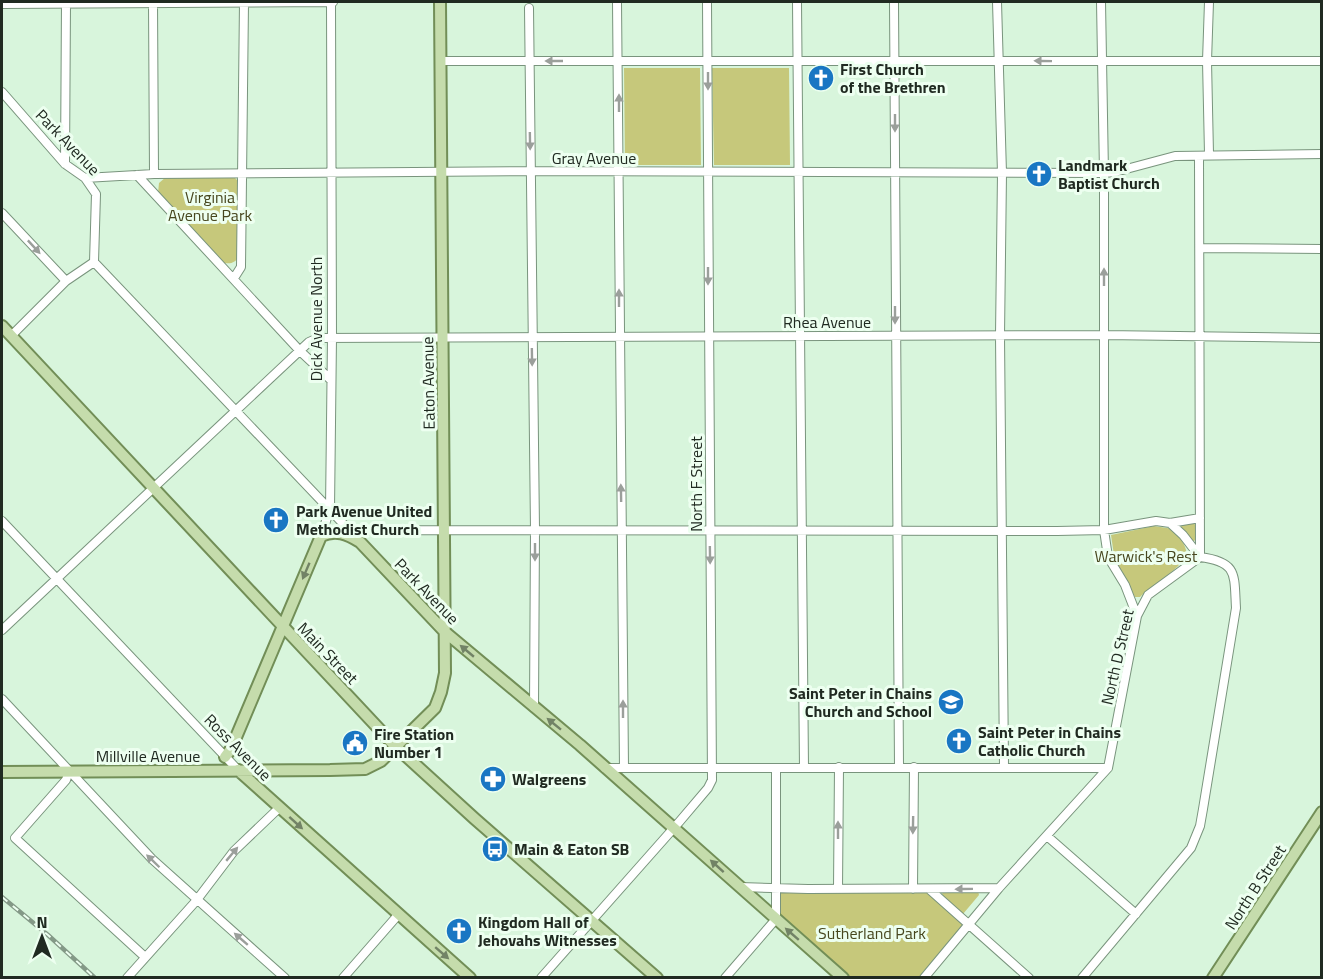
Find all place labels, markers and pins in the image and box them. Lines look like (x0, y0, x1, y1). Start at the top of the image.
place label: First Church of the Brethren (840, 57, 946, 99)
church icon: First Church of the Brethren (806, 63, 836, 93)
place label: Landmark Baptist Church (1058, 153, 1160, 195)
church icon: Landmark Baptist Church (1024, 159, 1054, 189)
place label: Park Avenue United Methodist Church (296, 499, 432, 541)
church icon: Park Avenue United Methodist Church (261, 505, 291, 535)
place label: Saint Peter in Chains Church and School (789, 681, 932, 723)
school or university icon: Saint Peter in Chains Church and School (936, 687, 966, 717)
place label: Saint Peter in Chains Catholic Church (978, 720, 1121, 762)
place label: Fire Station Number 1 (374, 722, 454, 764)
church icon: Saint Peter in Chains Catholic Church (944, 726, 974, 756)
public building icon: Fire Station Number 1 (340, 728, 370, 758)
pharmacy icon: Walgreens (478, 764, 508, 794)
place label: Walgreens (512, 767, 586, 791)
bus stop icon: Main & Eaton SB (480, 834, 510, 864)
place label: Main & Eaton SB (514, 837, 630, 861)
place label: Kingdom Hall of Jehovahs Witnesses (478, 910, 617, 952)
church icon: Kingdom Hall of Jehovahs Witnesses (444, 916, 474, 946)

